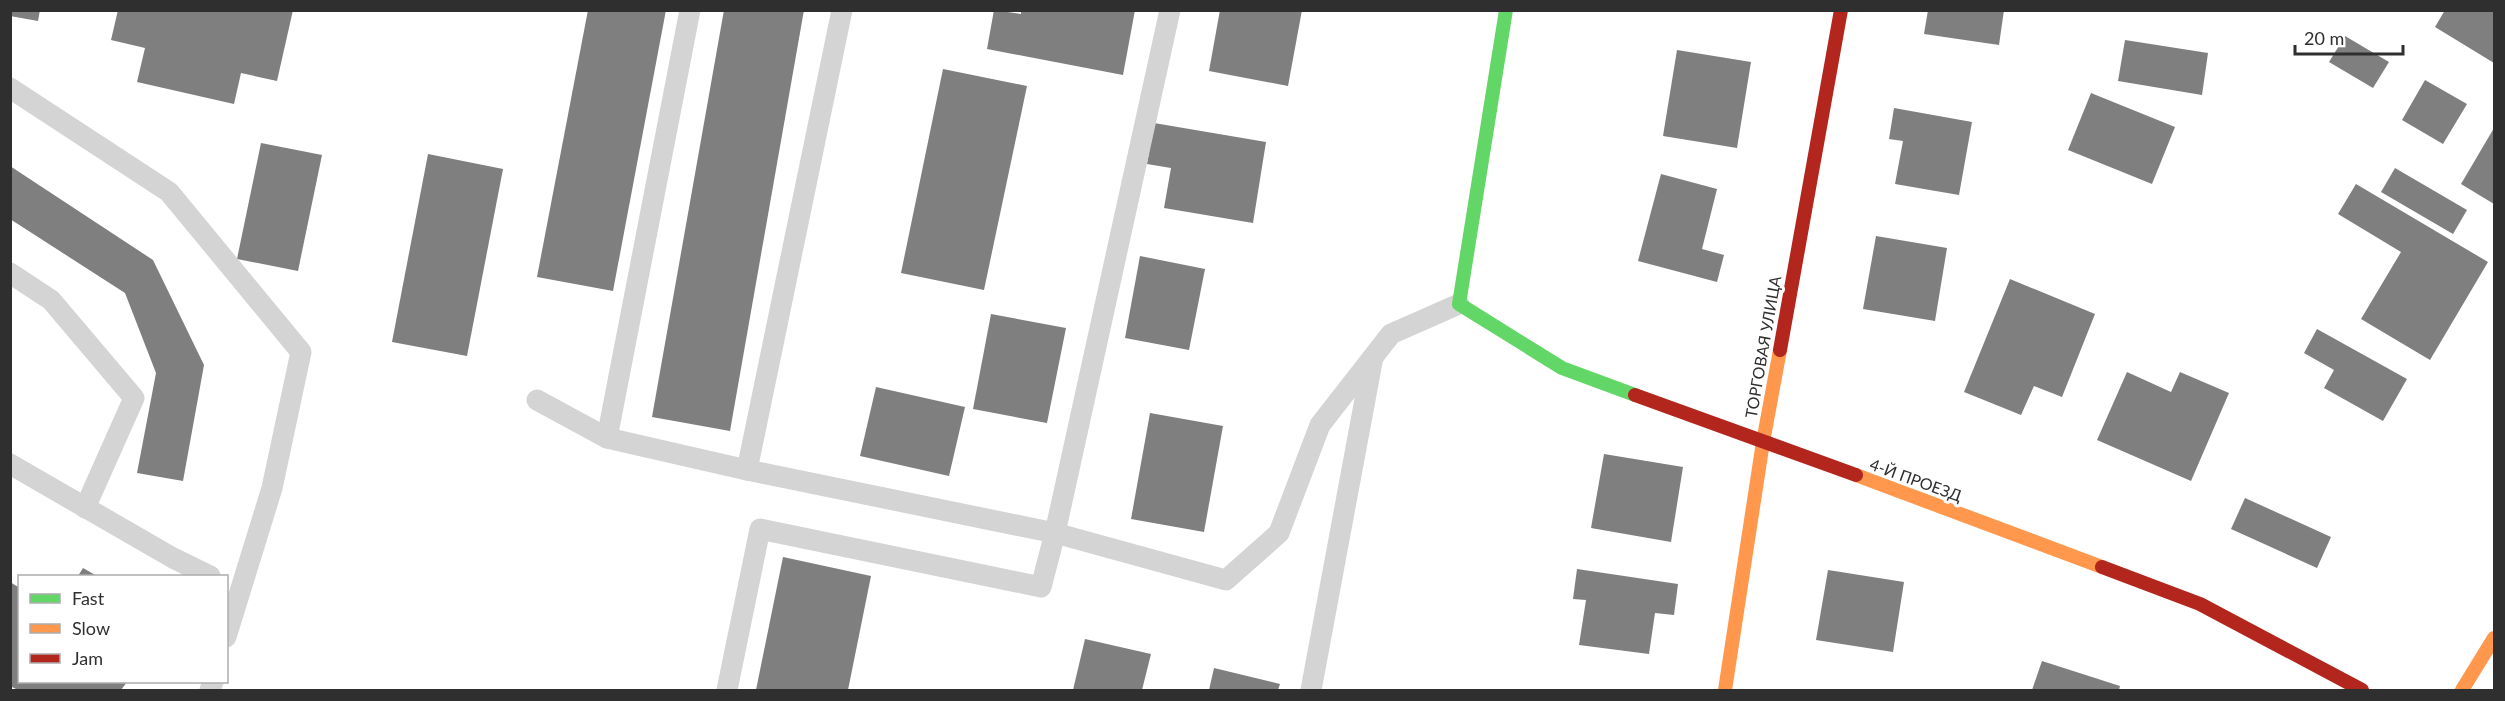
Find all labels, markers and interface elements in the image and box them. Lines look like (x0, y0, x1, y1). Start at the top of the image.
scale bar (2295, 18, 2403, 56)
text: 20 m (2304, 27, 2344, 49)
street label: ТОРГОВАЯ УЛИЦА (1741, 274, 1784, 420)
street label: 4-Й ПРОЕЗД (1868, 454, 1965, 505)
legend (18, 575, 228, 683)
text: Fast (72, 587, 105, 609)
text: Slow (72, 617, 110, 639)
text: Jam (72, 647, 103, 669)

